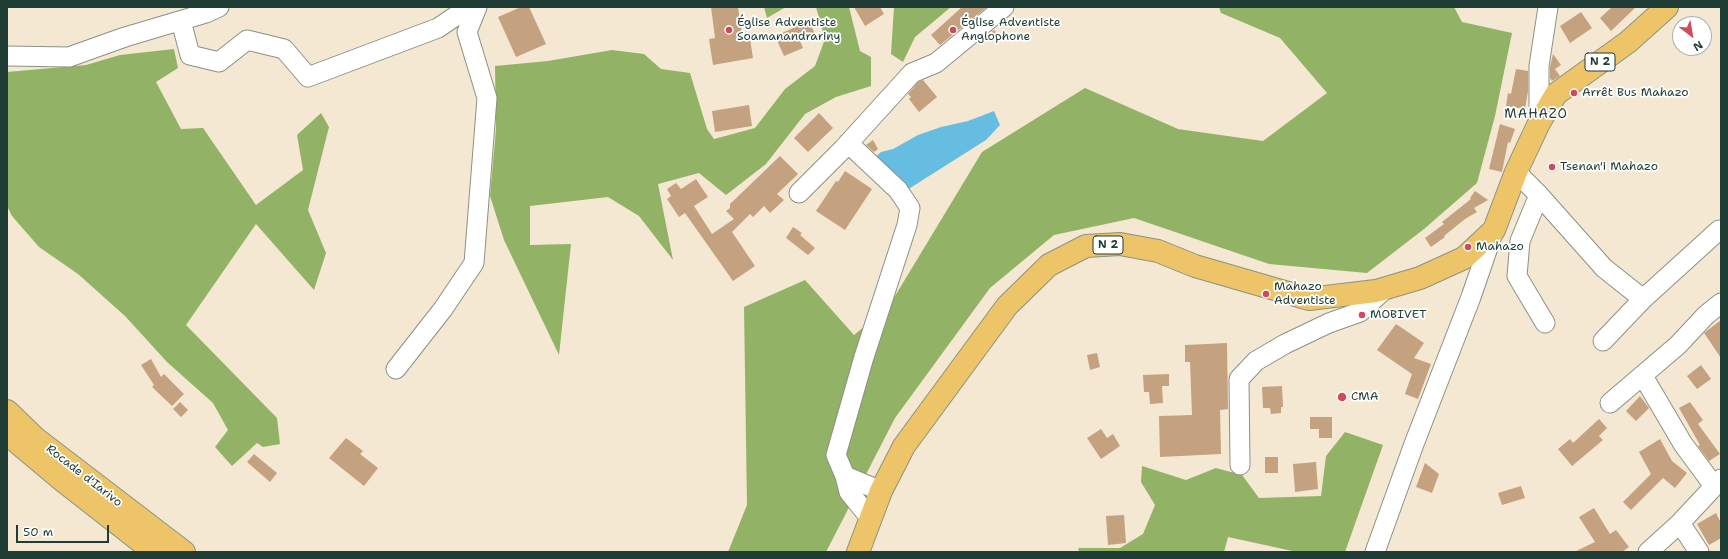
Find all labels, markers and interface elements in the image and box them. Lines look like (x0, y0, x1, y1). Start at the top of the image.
place label: Église Adventiste Soamanandrariny (737, 16, 840, 44)
place label: Église Adventiste Anglophone (961, 16, 1061, 44)
north arrow (1672, 16, 1712, 56)
marker: Église Adventiste Soamanandrariny (724, 25, 734, 35)
marker: Église Adventiste Anglophone (948, 25, 958, 35)
text: N (1690, 37, 1706, 55)
road number: N 2 (1585, 53, 1615, 71)
place label: Arrêt Bus Mahazo (1582, 86, 1689, 100)
marker: Arrêt Bus Mahazo (1569, 88, 1579, 98)
district label: MAHAZO (1504, 107, 1568, 123)
place label: Tsenan'i Mahazo (1560, 160, 1658, 174)
marker: Tsenan'i Mahazo (1547, 162, 1557, 172)
road number: N 2 (1093, 236, 1123, 254)
place label: Mahazo (1476, 240, 1524, 254)
marker: Mahazo (1463, 242, 1473, 252)
place label: Mahazo Adventiste (1274, 280, 1336, 308)
marker: Mahazo Adventiste (1261, 289, 1271, 299)
place label: MOBIVET (1370, 308, 1427, 322)
marker: MOBIVET (1357, 310, 1367, 320)
place label: CMA (1351, 390, 1379, 404)
marker: CMA (1336, 391, 1348, 403)
street label: Rocade d'Iarivo (43, 442, 125, 510)
scale bar (18, 517, 111, 543)
text: 50 m (23, 524, 53, 540)

